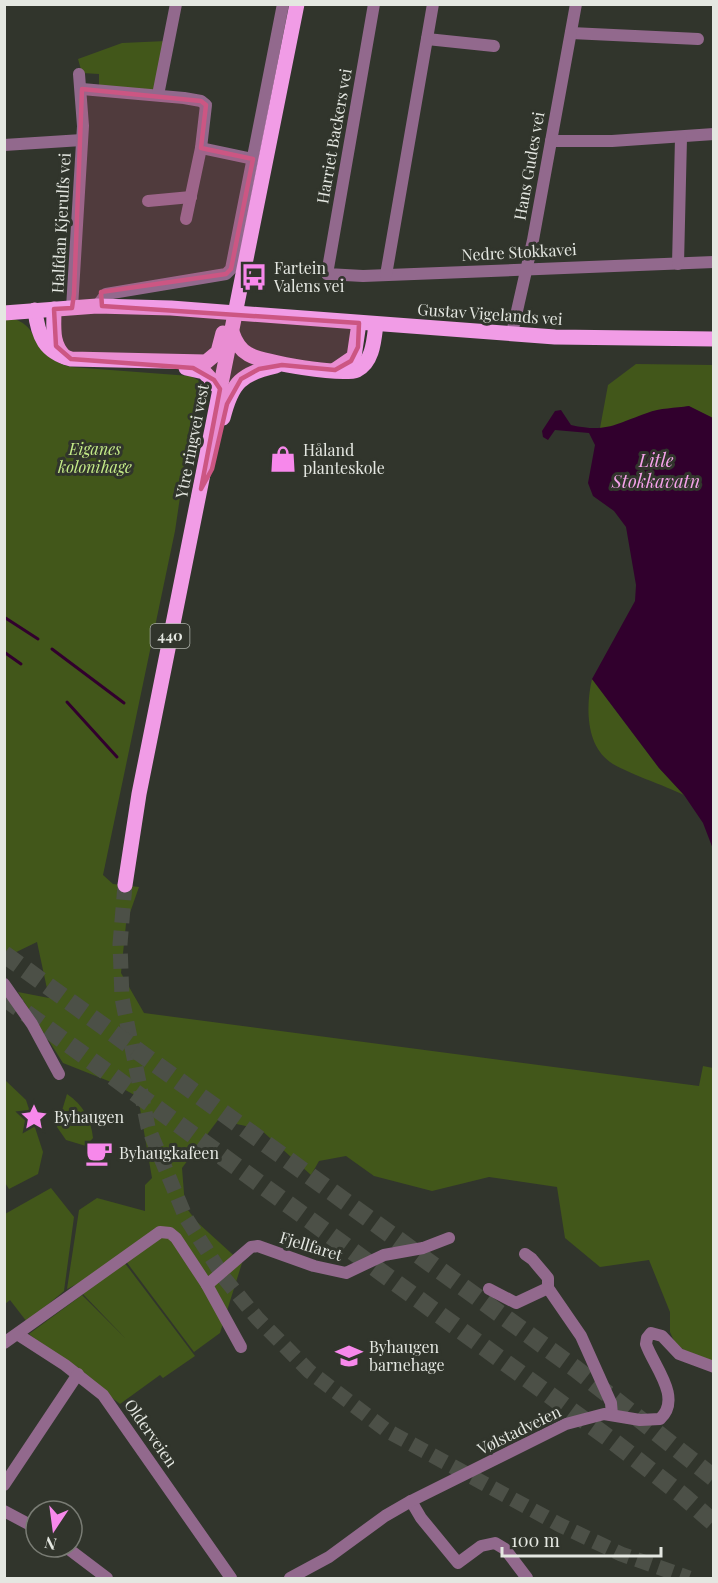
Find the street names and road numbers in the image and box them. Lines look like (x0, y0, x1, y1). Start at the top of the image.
street label: Harriet Backers vei (311, 66, 356, 205)
street label: Hans Gudes vei (509, 110, 548, 222)
street label: Halfdan Kjerulfs vei (46, 152, 75, 294)
street label: Nedre Stokkavei (461, 238, 578, 265)
street label: Gustav Vigelands vei (417, 298, 564, 329)
street label: Ytre ringvei vest (170, 382, 213, 501)
road number: 440 (150, 624, 190, 648)
street label: Fjellfaret (277, 1226, 345, 1265)
street label: Olderveien (120, 1394, 183, 1471)
street label: Vølstadveien (473, 1400, 564, 1459)

